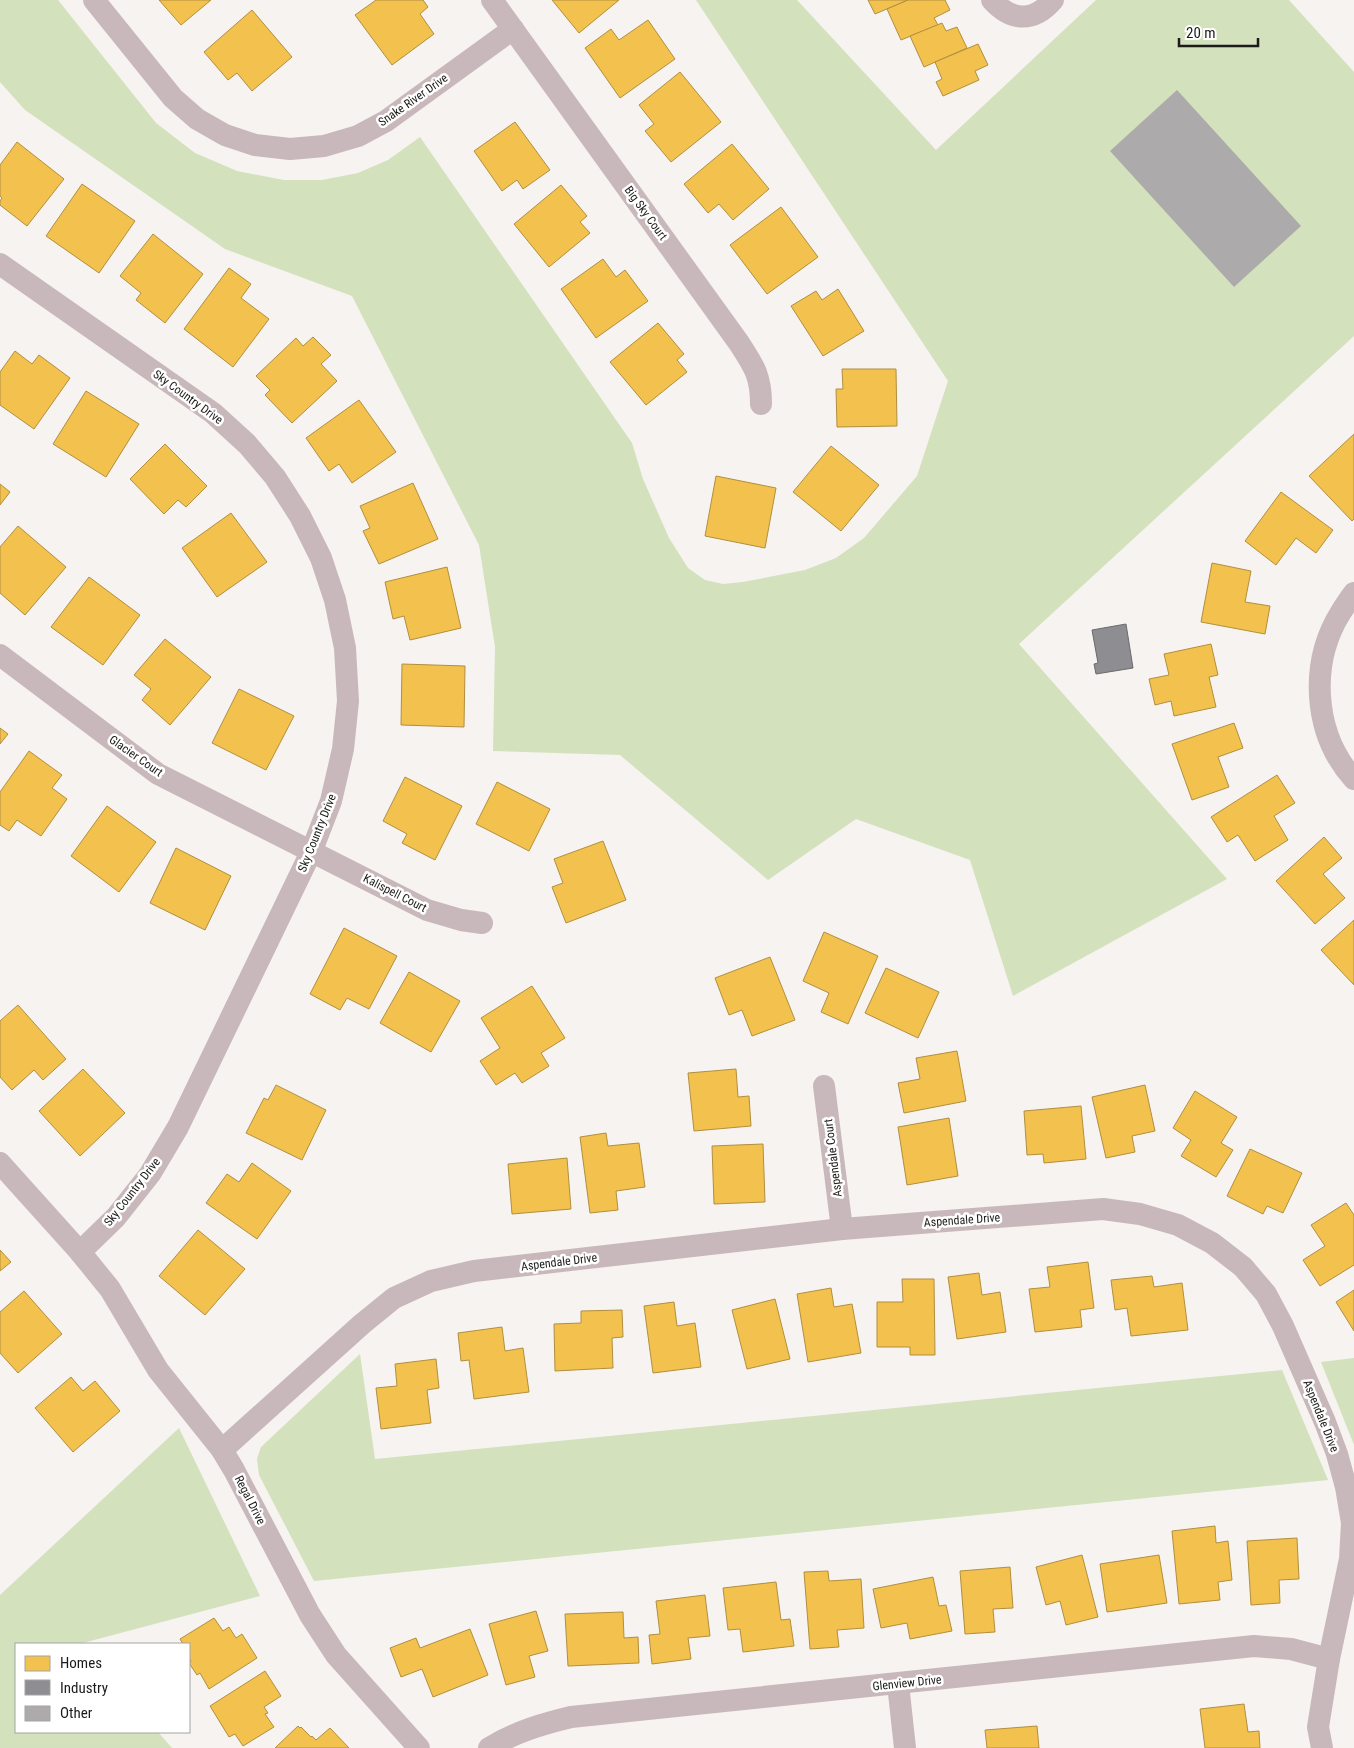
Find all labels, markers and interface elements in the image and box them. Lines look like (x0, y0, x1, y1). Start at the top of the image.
scale bar (1179, 15, 1258, 47)
text: 20 m (1186, 24, 1216, 42)
street label: Snake River Drive (376, 71, 451, 129)
street label: Big Sky Court (622, 183, 671, 243)
street label: Sky Country Drive (150, 367, 226, 427)
street label: Glacier Court (107, 732, 166, 780)
street label: Sky Country Drive (295, 792, 339, 874)
street label: Kalispell Court (361, 871, 429, 915)
street label: Aspendale Court (821, 1118, 845, 1198)
street label: Sky Country Drive (101, 1155, 163, 1229)
street label: Aspendale Drive (923, 1210, 1001, 1230)
street label: Aspendale Drive (520, 1250, 598, 1274)
street label: Aspendale Drive (1300, 1378, 1342, 1454)
street label: Regal Drive (232, 1473, 268, 1527)
legend (15, 1643, 190, 1733)
text: Homes (60, 1654, 102, 1672)
street label: Glenview Drive (872, 1672, 943, 1694)
text: Industry (60, 1679, 108, 1697)
text: Other (60, 1704, 93, 1722)

